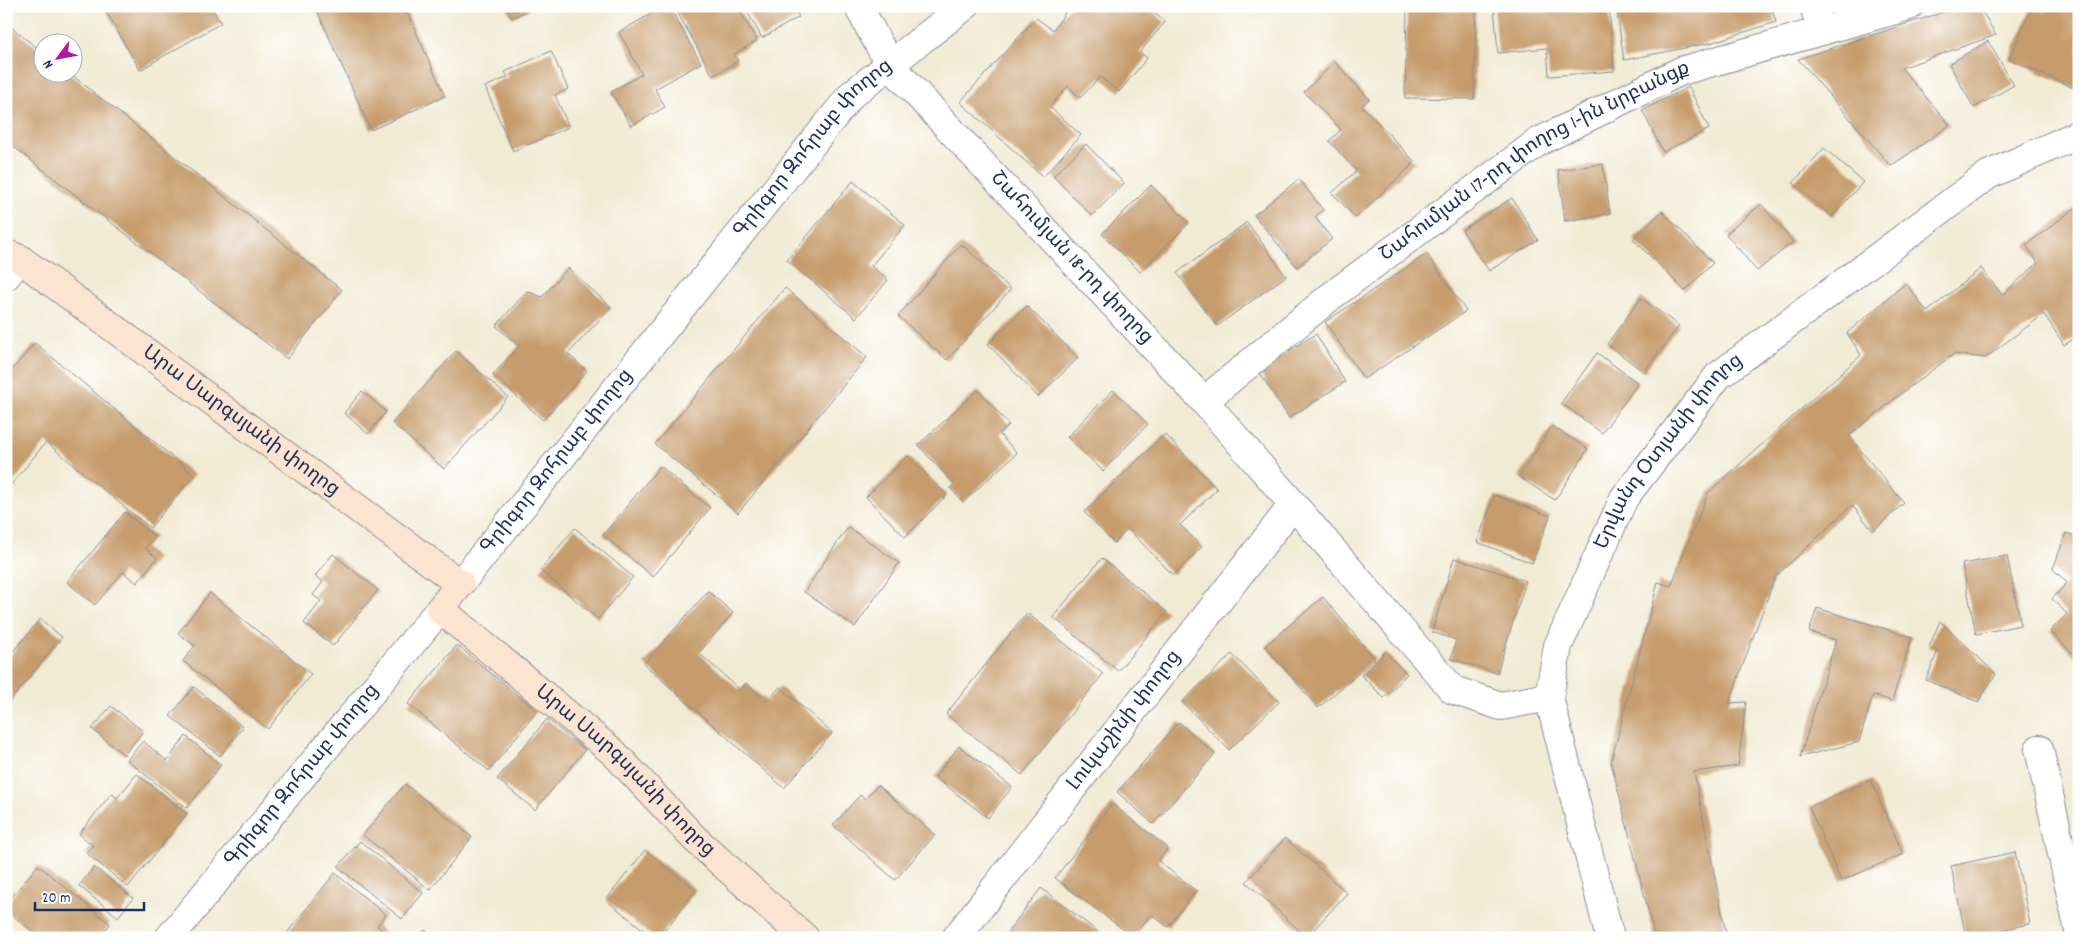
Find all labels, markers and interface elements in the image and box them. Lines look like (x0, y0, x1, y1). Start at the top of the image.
north arrow (32, 32, 82, 82)
street label: Գրիգոր Զոհրաբ փողոց (728, 53, 899, 244)
street label: Շահումյան 17-րդ փողոց 1-ին նրբանցք (1374, 55, 1693, 269)
text: N (38, 56, 59, 72)
street label: Շահումյան 18-րդ փողոց (983, 166, 1159, 351)
street label: Արա Սարգսյանի փողոց (136, 339, 345, 504)
street label: Երվանդ Օտյանի փողոց (1589, 348, 1749, 554)
street label: Գրիգոր Զոհրաբ փողոց (475, 364, 640, 561)
street label: Լուկաշինի փողոց (1061, 645, 1189, 797)
street label: Գրիգոր Զոհրաբ փողոց (219, 678, 386, 874)
street label: Արա Սարգսյանի փողոց (528, 679, 721, 864)
scale bar (35, 879, 144, 911)
text: 20 m (42, 888, 70, 910)

